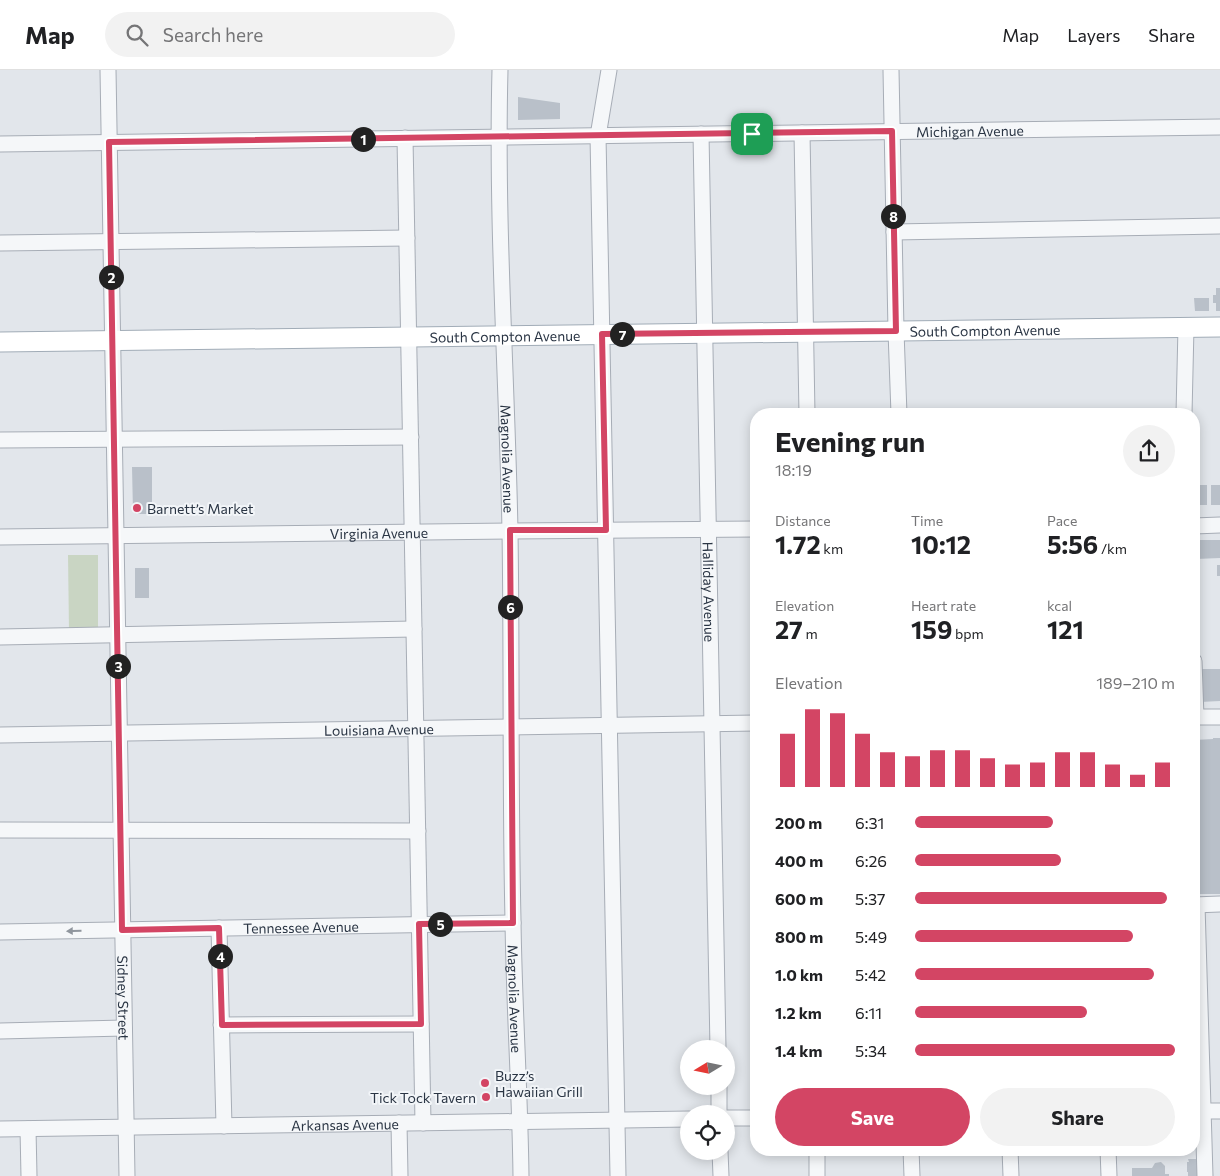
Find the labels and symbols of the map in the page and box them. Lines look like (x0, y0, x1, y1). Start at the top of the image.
pin (731, 113, 773, 155)
street label: Michigan Avenue (916, 121, 1024, 140)
pin: 1 (350, 126, 376, 152)
pin: 8 (880, 204, 906, 228)
pin: 2 (98, 264, 124, 290)
street label: South Compton Avenue (909, 320, 1060, 339)
pin: 7 (610, 322, 634, 346)
street label: South Compton Avenue (430, 326, 580, 345)
street label: Magnolia Avenue (498, 404, 518, 513)
place label: Barnett’s Market (147, 500, 254, 517)
marker: Barnett’s Market (131, 502, 143, 514)
street label: Virginia Avenue (330, 523, 428, 542)
street label: Halliday Avenue (700, 542, 719, 642)
pin: 6 (498, 594, 522, 620)
pin: 3 (106, 654, 130, 678)
street label: Louisiana Avenue (324, 720, 434, 738)
pin: 5 (428, 912, 452, 936)
street label: Tennessee Avenue (243, 917, 359, 936)
one-way arrow (65, 927, 81, 935)
pin: 4 (208, 944, 232, 968)
street label: Magnolia Avenue (505, 944, 526, 1053)
street label: Sidney Street (115, 955, 133, 1041)
north arrow (680, 1040, 735, 1095)
place label: Buzz’s Hawaiian Grill (495, 1067, 583, 1100)
marker: Buzz’s Hawaiian Grill (479, 1077, 491, 1089)
place label: Tick Tock Tavern (370, 1089, 476, 1106)
marker: Tick Tock Tavern (480, 1091, 492, 1103)
street label: Arkansas Avenue (291, 1115, 399, 1133)

